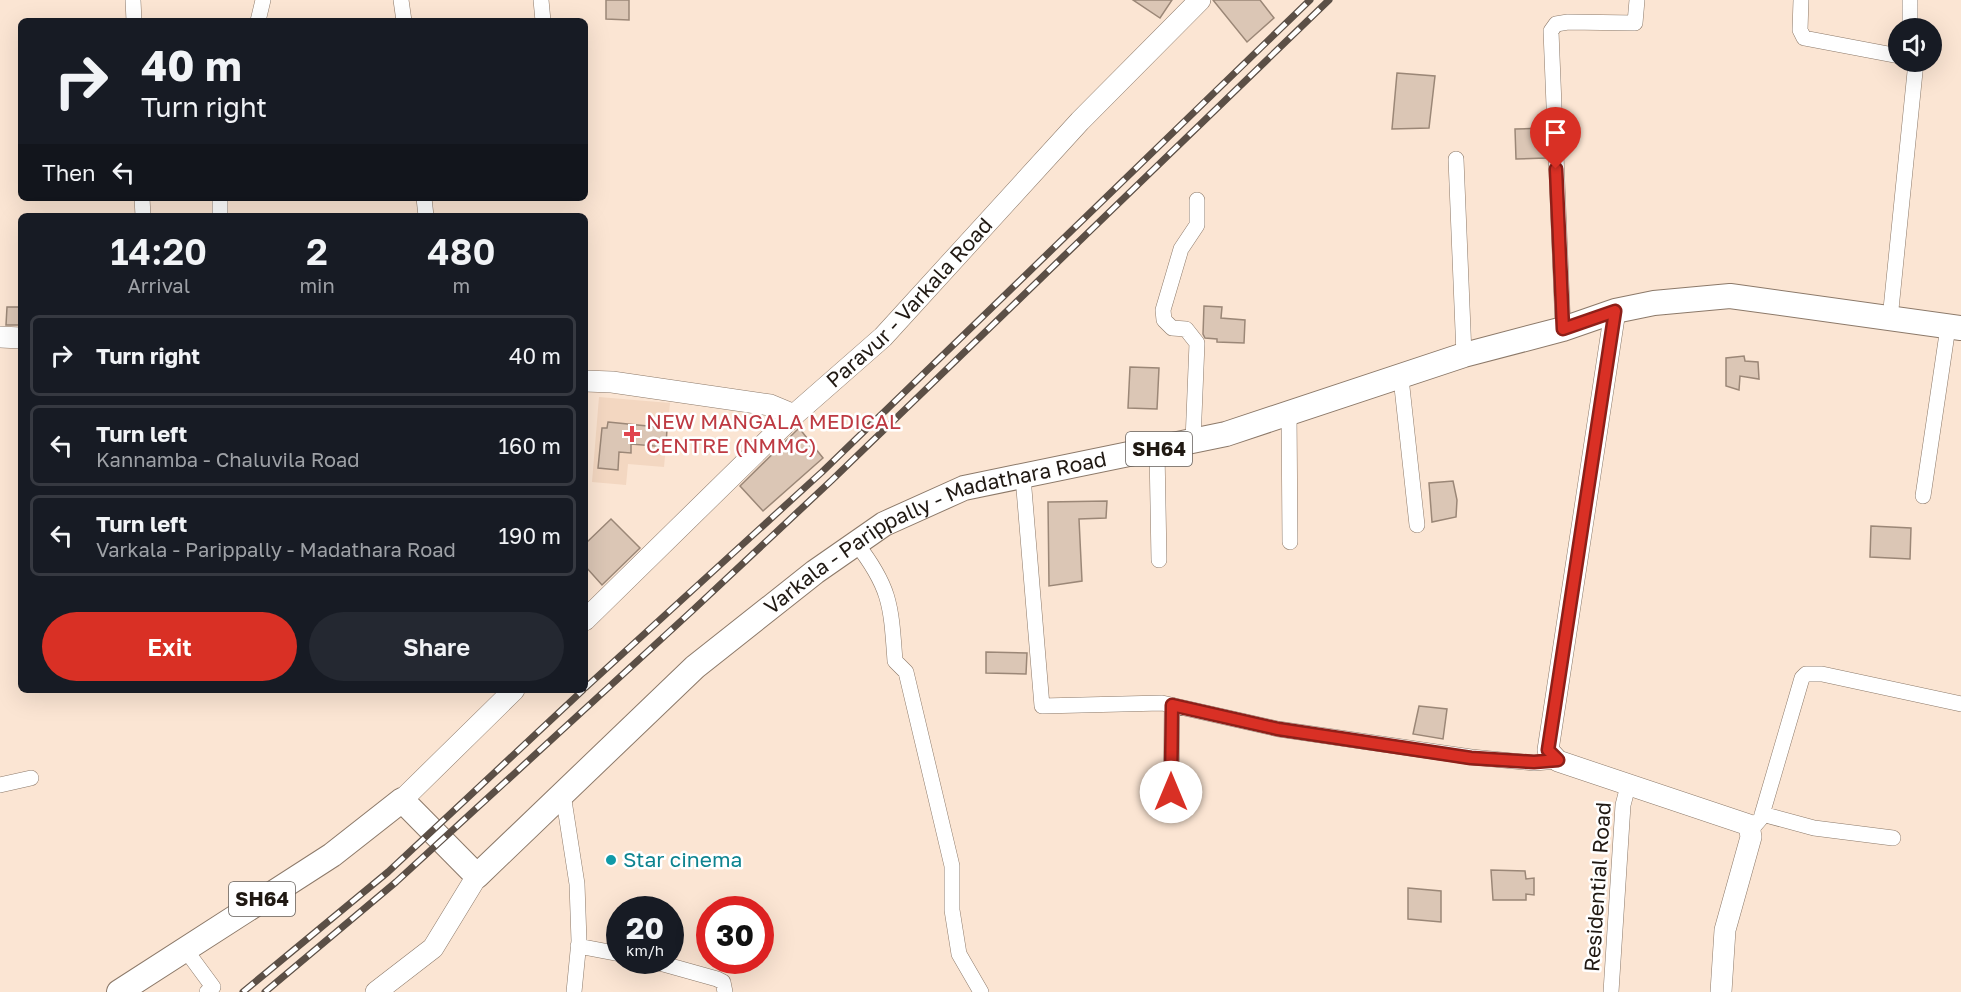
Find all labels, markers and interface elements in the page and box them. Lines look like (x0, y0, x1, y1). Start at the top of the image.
map controls (1888, 18, 1942, 72)
button: sound (1888, 18, 1942, 72)
text: 40 m (141, 40, 242, 90)
icon: right (42, 42, 120, 120)
text: Turn right (141, 91, 267, 123)
pin (1530, 107, 1581, 169)
icon: arrive (1539, 116, 1572, 149)
icon: left (107, 156, 140, 189)
text: Then (42, 159, 95, 186)
street label: Paravur - Varkala Road (820, 212, 998, 393)
text: 14:20 (110, 230, 207, 273)
text: 2 (306, 230, 328, 273)
text: 480 (427, 230, 496, 273)
text: Arrival (127, 273, 190, 297)
text: min (299, 273, 335, 297)
text: m (453, 273, 470, 297)
icon: right (45, 339, 78, 372)
text: Turn right (96, 342, 200, 369)
text: 40 m (509, 342, 561, 369)
place label: NEW MANGALA MEDICAL CENTRE (NMMC) (646, 408, 901, 458)
text: Turn left (96, 420, 187, 447)
marker: NEW MANGALA MEDICAL CENTRE (NMMC) (623, 425, 641, 443)
icon: left (45, 429, 78, 462)
text: 160 m (498, 432, 561, 459)
road number: SH64 (1126, 432, 1192, 466)
street label: Varkala - Parippally - Madathara Road (758, 445, 1109, 619)
text: Kannamba - Chaluvila Road (96, 447, 360, 471)
text: Turn left (96, 510, 187, 537)
icon: left (45, 519, 78, 552)
text: 190 m (498, 522, 561, 549)
text: Varkala - Parippally - Madathara Road (96, 537, 456, 561)
button: Exit (42, 612, 297, 681)
button: Share (309, 612, 564, 681)
position arrow (1139, 760, 1203, 824)
street label: Residential Road (1578, 801, 1616, 973)
place label: Star cinema (623, 846, 742, 872)
marker: Star cinema (604, 853, 618, 867)
road number: SH64 (229, 882, 295, 916)
speed limit sign: 30 (696, 896, 774, 974)
text: 20 (626, 910, 664, 946)
text: km/h (626, 941, 664, 959)

